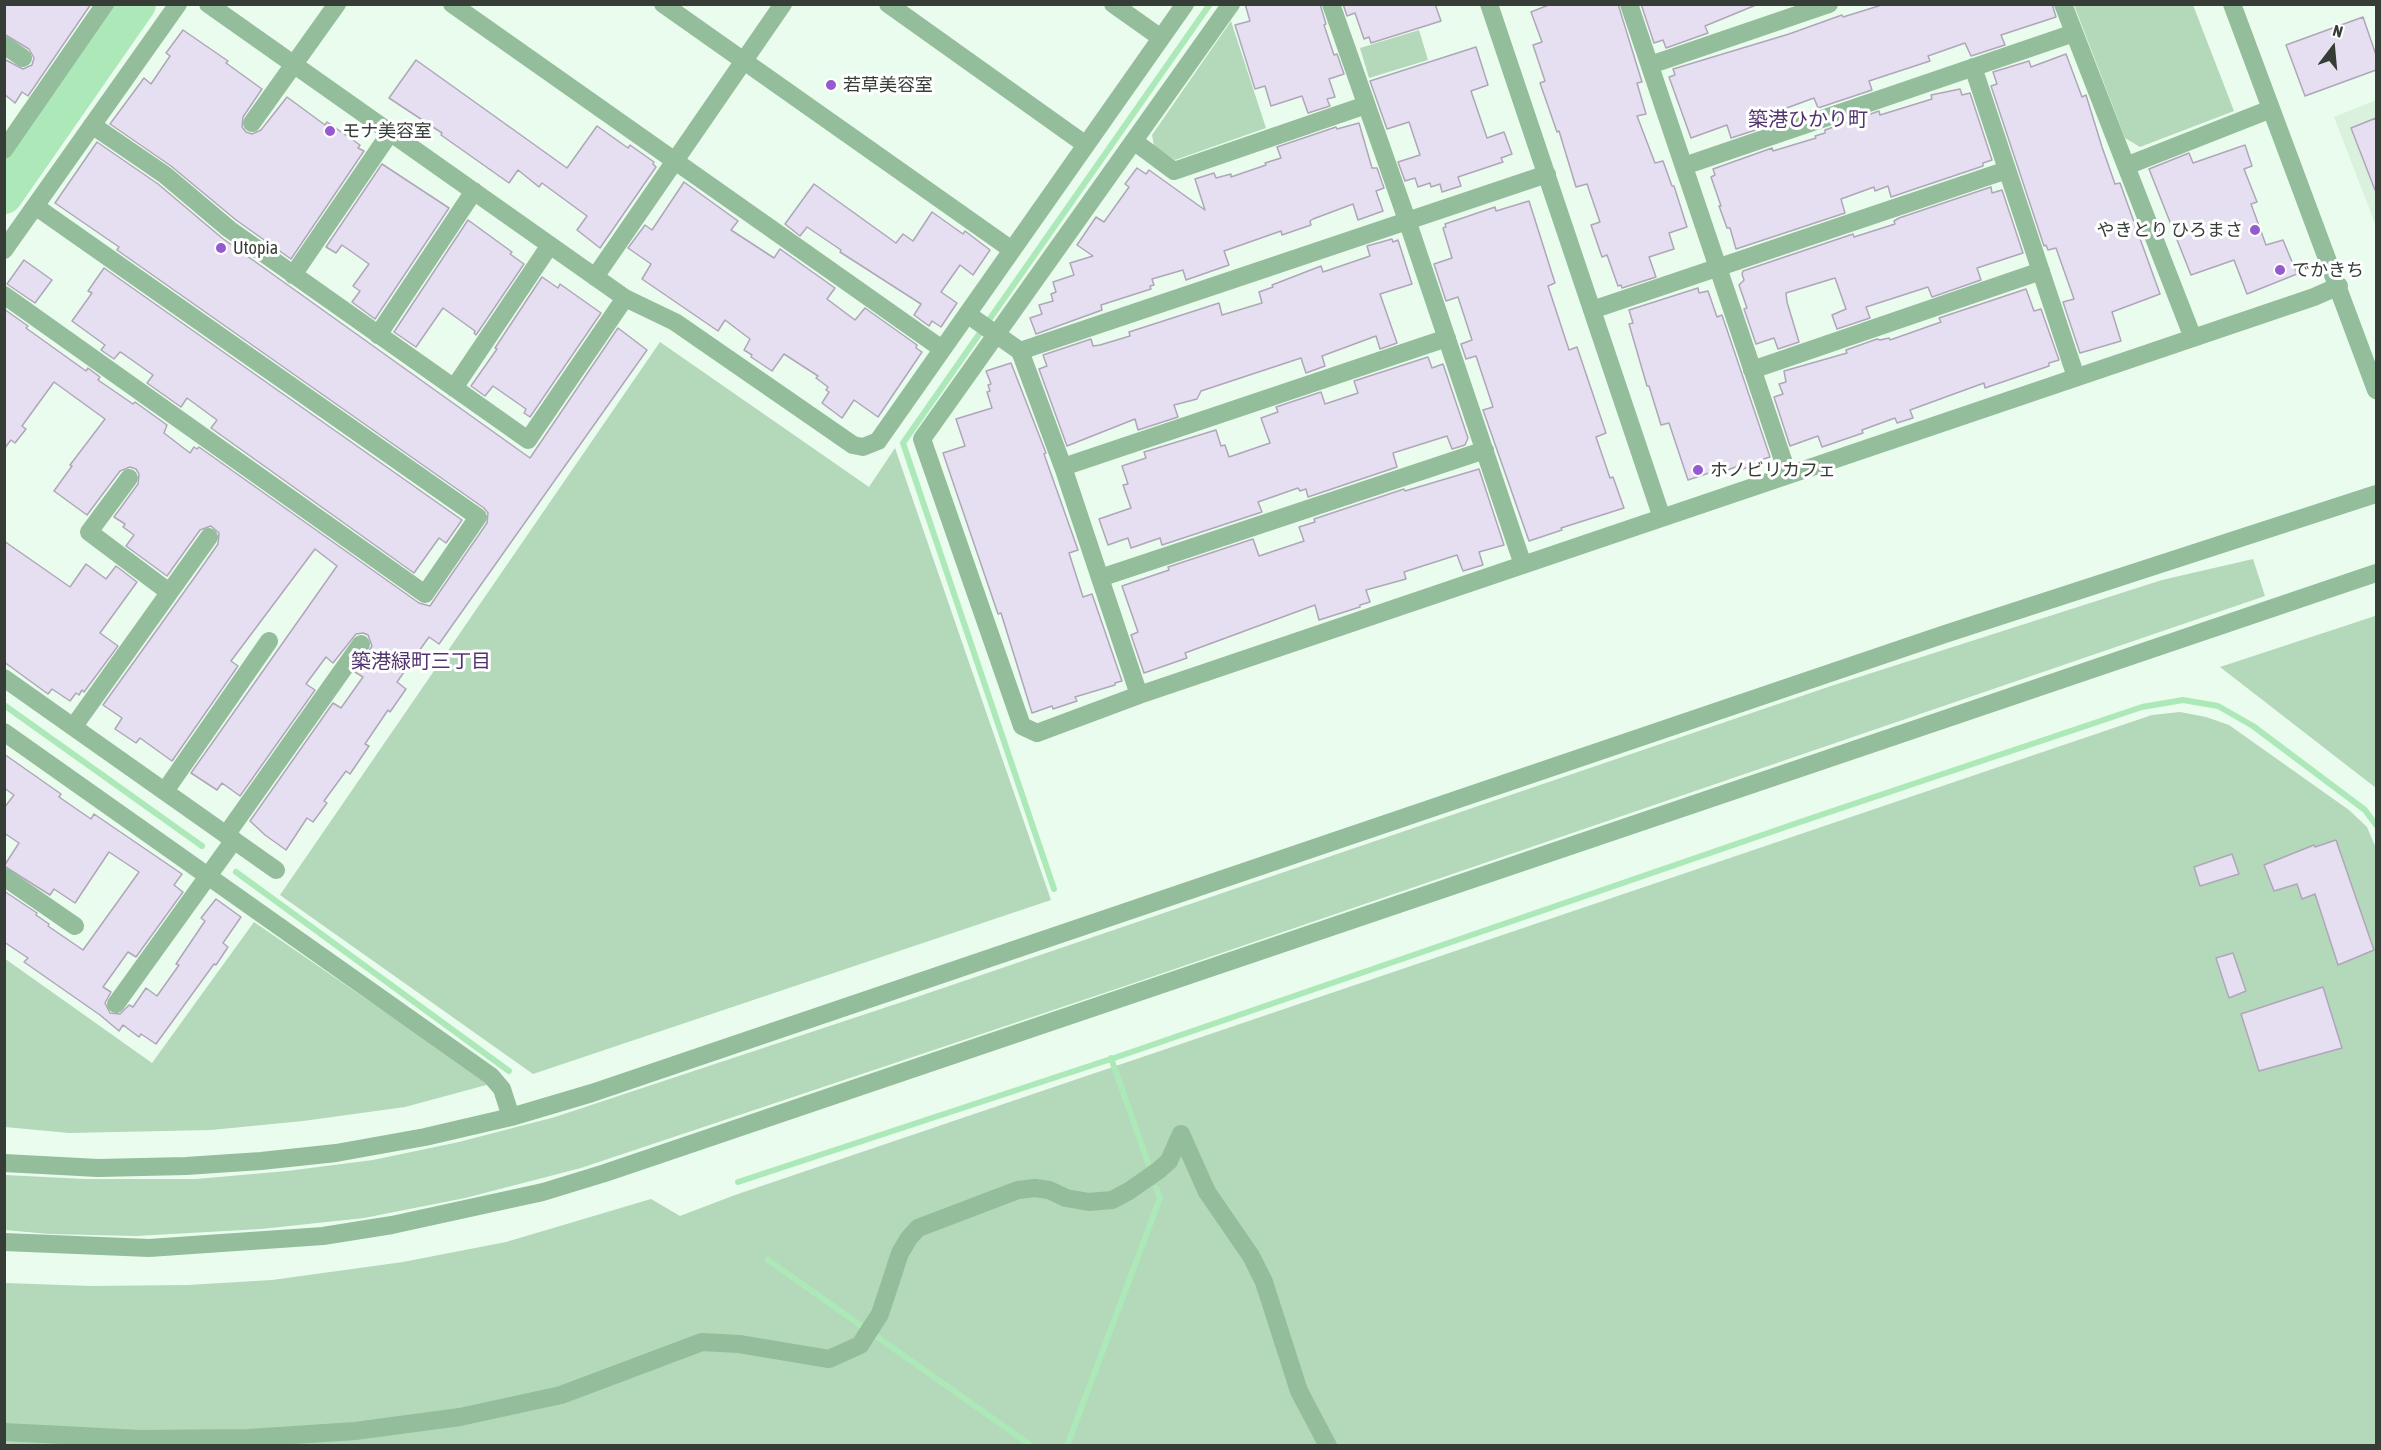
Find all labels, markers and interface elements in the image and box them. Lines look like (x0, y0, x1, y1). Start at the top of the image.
north arrow (2303, 18, 2363, 78)
text: N (2331, 21, 2345, 41)
place label: 若草美容室 (843, 74, 933, 96)
marker: 若草美容室 (824, 78, 838, 92)
district label: 築港ひかり町 (1748, 108, 1868, 132)
place label: モナ美容室 (342, 120, 432, 142)
marker: モナ美容室 (323, 124, 337, 138)
place label: やきとり ひろまさ (2097, 219, 2243, 241)
marker: やきとり ひろまさ (2248, 223, 2262, 237)
place label: Utopia (233, 237, 278, 259)
marker: Utopia (214, 241, 228, 255)
place label: でかきち (2292, 259, 2364, 281)
marker: でかきち (2273, 263, 2287, 277)
place label: ホノビリカフェ (1710, 459, 1836, 481)
marker: ホノビリカフェ (1691, 463, 1705, 477)
district label: 築港緑町三丁目 (351, 650, 491, 674)

